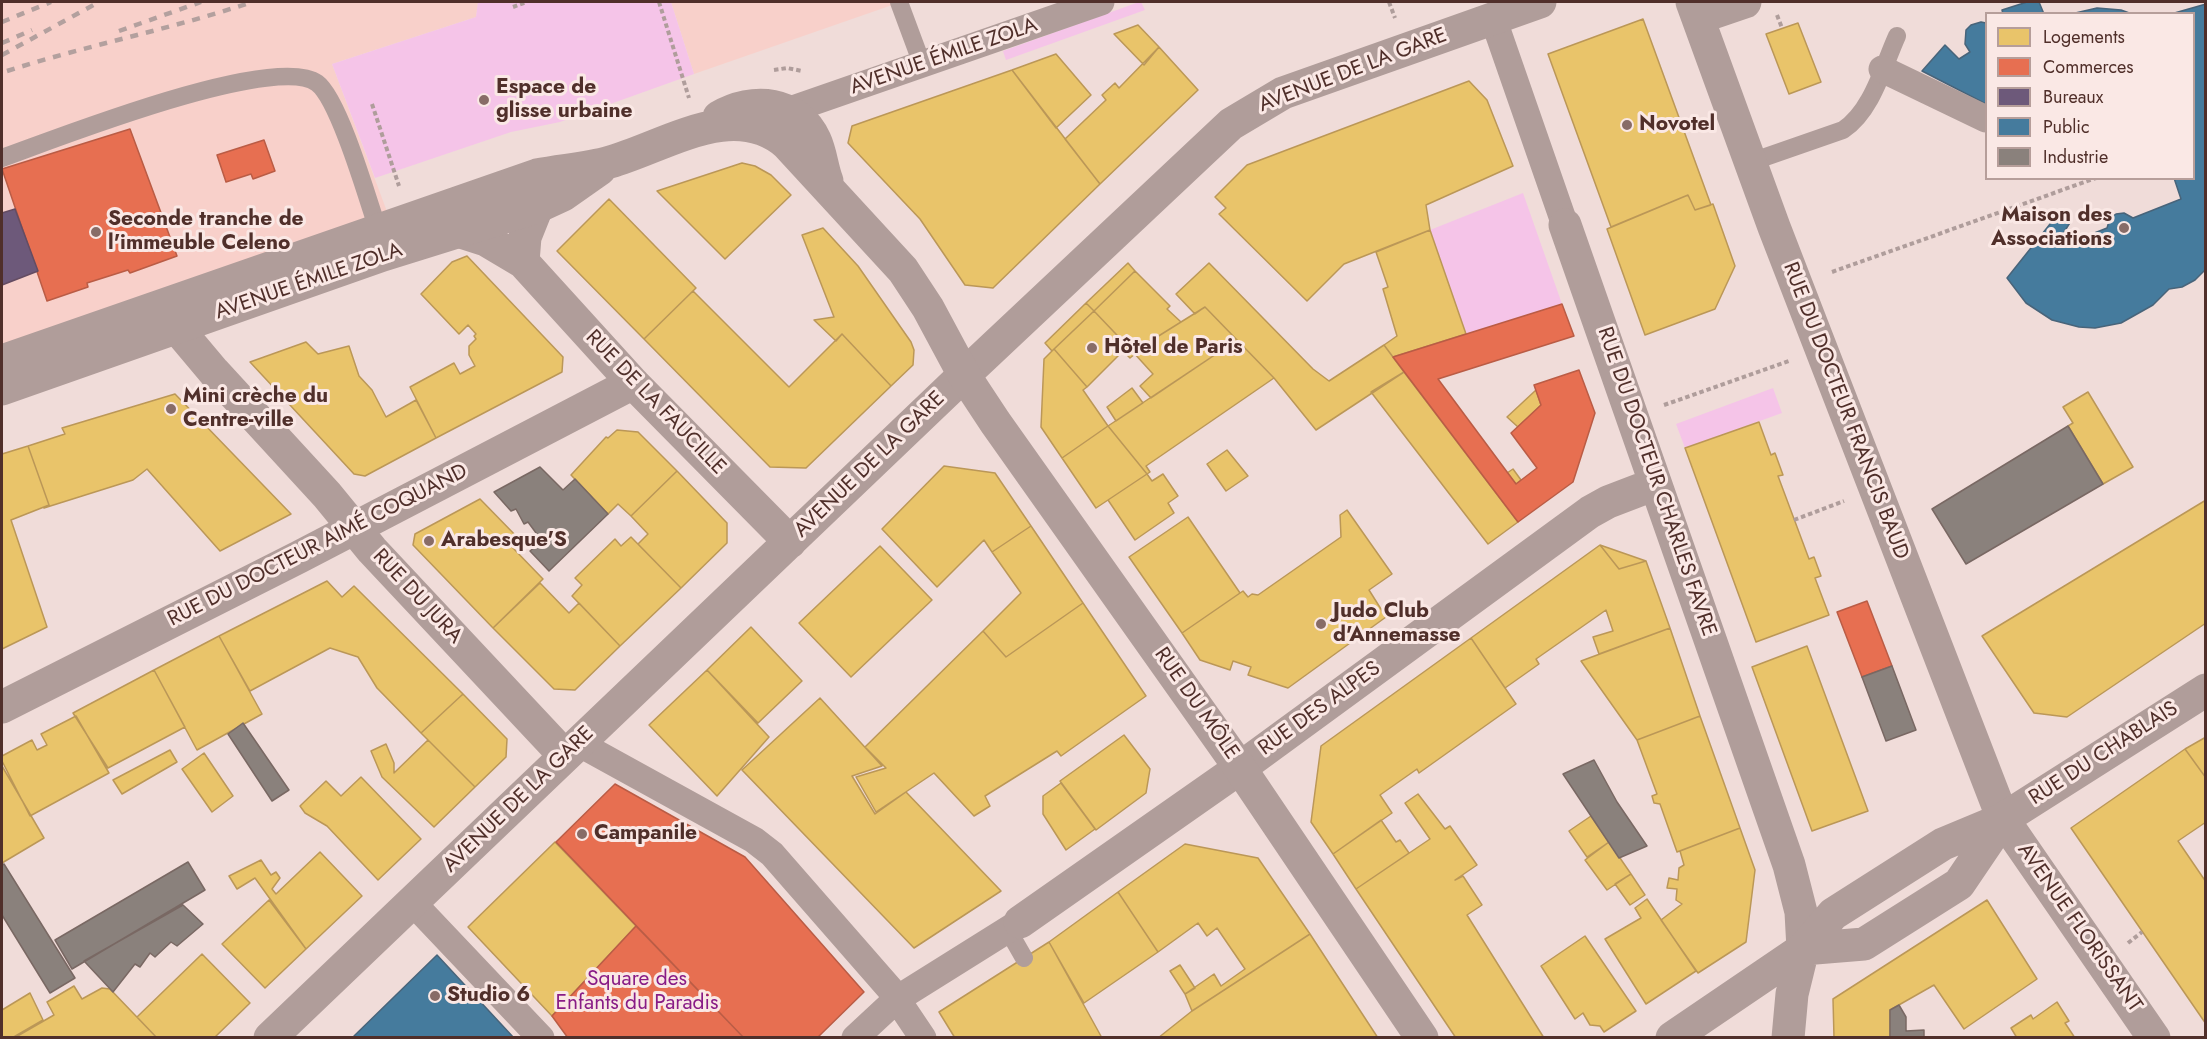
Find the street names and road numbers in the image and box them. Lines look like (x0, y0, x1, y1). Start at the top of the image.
street label: AVENUE ÉMILE ZOLA (847, 13, 1041, 101)
street label: AVENUE DE LA GARE (1255, 23, 1451, 119)
street label: AVENUE ÉMILE ZOLA (212, 238, 406, 326)
street label: RUE DU DOCTEUR FRANCIS BAUD (1777, 259, 1913, 563)
street label: RUE DU DOCTEUR CHARLES FAVRE (1591, 324, 1721, 640)
street label: RUE DE LA FAUCILLE (580, 325, 730, 481)
street label: AVENUE DE LA GARE (789, 387, 951, 543)
street label: RUE DU DOCTEUR AIMÉ COQUAND (164, 459, 472, 633)
street label: RUE DU JURA (367, 544, 467, 650)
street label: RUE DU MÔLE (1148, 643, 1244, 765)
street label: RUE DES ALPES (1254, 656, 1386, 762)
street label: RUE DU CHABLAIS (2025, 697, 2183, 811)
street label: AVENUE DE LA GARE (438, 722, 600, 878)
street label: AVENUE FLORISSANT (2011, 839, 2147, 1017)

